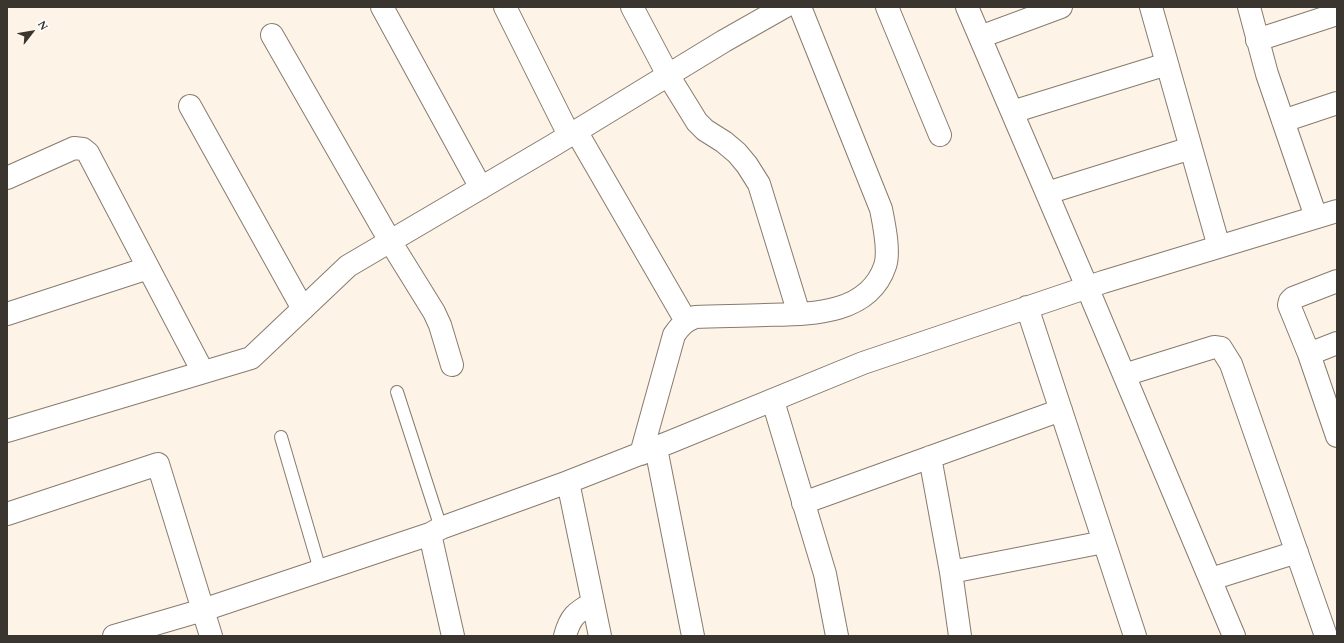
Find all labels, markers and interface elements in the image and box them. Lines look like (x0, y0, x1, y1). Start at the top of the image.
north arrow (12, 12, 52, 52)
text: N (33, 17, 52, 34)

